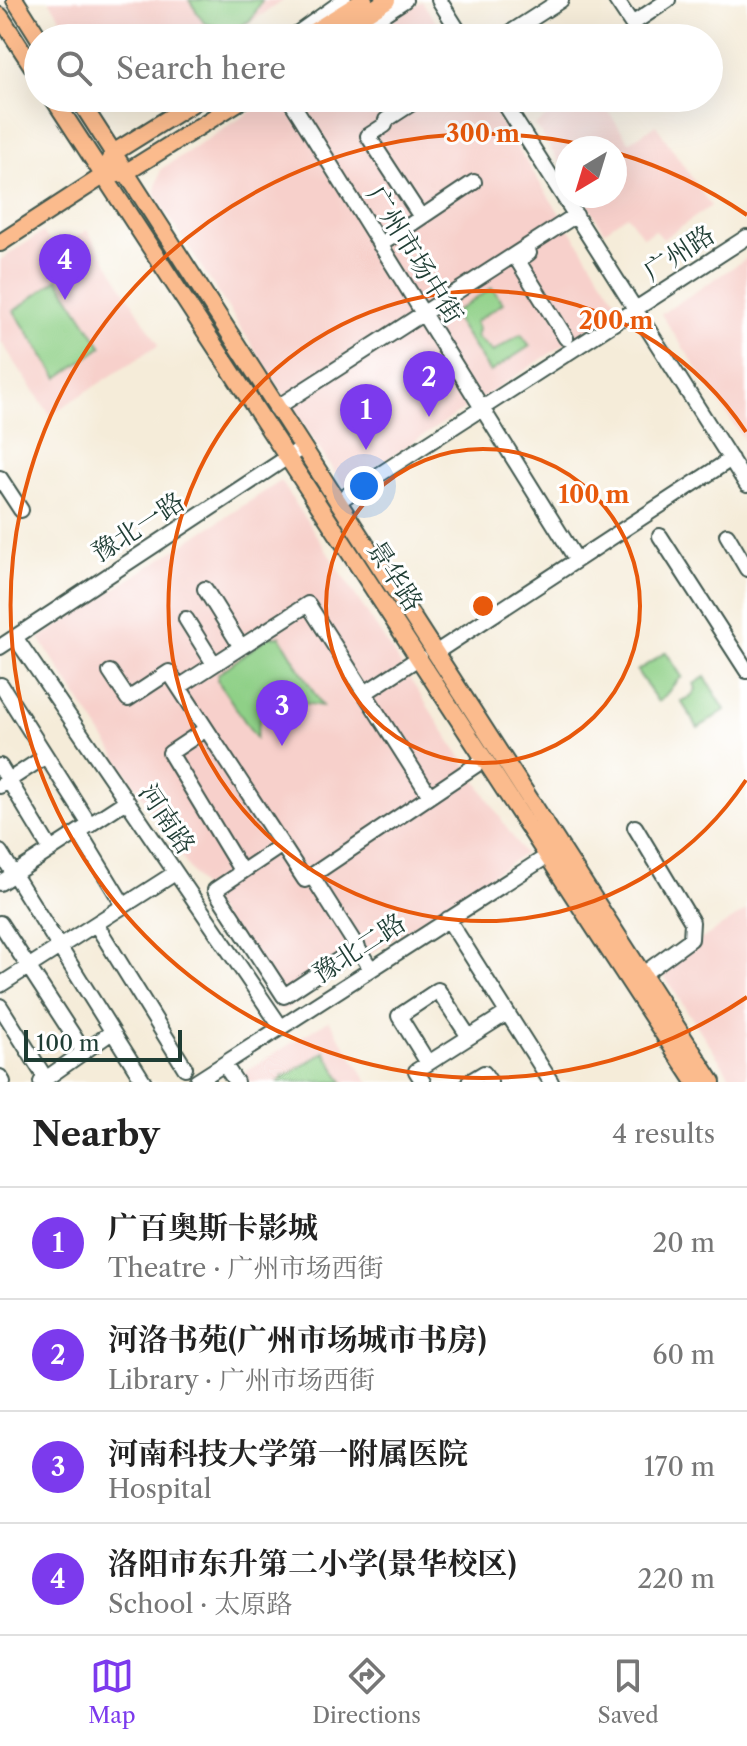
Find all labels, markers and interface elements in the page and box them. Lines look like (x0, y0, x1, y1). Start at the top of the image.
search box (24, 24, 723, 112)
icon: search (52, 46, 96, 90)
text: Search here (116, 50, 286, 87)
text: 300 m (446, 119, 520, 148)
north arrow (555, 136, 627, 208)
street label: 广州市场中街 (360, 180, 470, 330)
street label: 广州路 (638, 218, 720, 288)
pin: 4 (39, 234, 91, 300)
text: 200 m (579, 306, 653, 335)
pin: 2 (403, 351, 455, 417)
pin: 1 (340, 384, 392, 450)
your location (344, 466, 384, 506)
text: 100 m (558, 480, 630, 509)
street label: 豫北一路 (86, 485, 190, 569)
street label: 景华路 (360, 535, 430, 617)
centre of rings (469, 592, 497, 620)
pin: 3 (256, 680, 308, 746)
street label: 河南路 (132, 778, 202, 860)
street label: 豫北二路 (307, 906, 411, 990)
scale bar (24, 1026, 182, 1062)
text: 100 m (36, 1030, 99, 1057)
text: Nearby (32, 1113, 160, 1155)
text: 4 results (612, 1118, 715, 1150)
text: 广百奥斯卡影城 (108, 1209, 318, 1246)
text: 1 (52, 1227, 64, 1259)
text: 20 m (652, 1227, 715, 1259)
text: Theatre · 广州市场西街 (108, 1252, 384, 1284)
text: 河洛书苑(广州市场城市书房) (108, 1321, 487, 1358)
text: 2 (50, 1339, 66, 1371)
text: 60 m (652, 1339, 715, 1371)
text: Library · 广州市场西街 (108, 1364, 375, 1396)
text: 河南科技大学第一附属医院 (108, 1435, 468, 1472)
text: 3 (51, 1451, 65, 1483)
text: 170 m (644, 1451, 715, 1483)
text: Hospital (108, 1473, 212, 1505)
text: 洛阳市东升第二小学(景华校区) (108, 1545, 517, 1582)
text: 4 (50, 1563, 66, 1595)
text: 220 m (637, 1563, 715, 1595)
text: School · 太原路 (108, 1588, 292, 1620)
tab: Map (88, 1654, 136, 1729)
tab: Directions (312, 1654, 421, 1729)
tab: Saved (598, 1654, 659, 1729)

